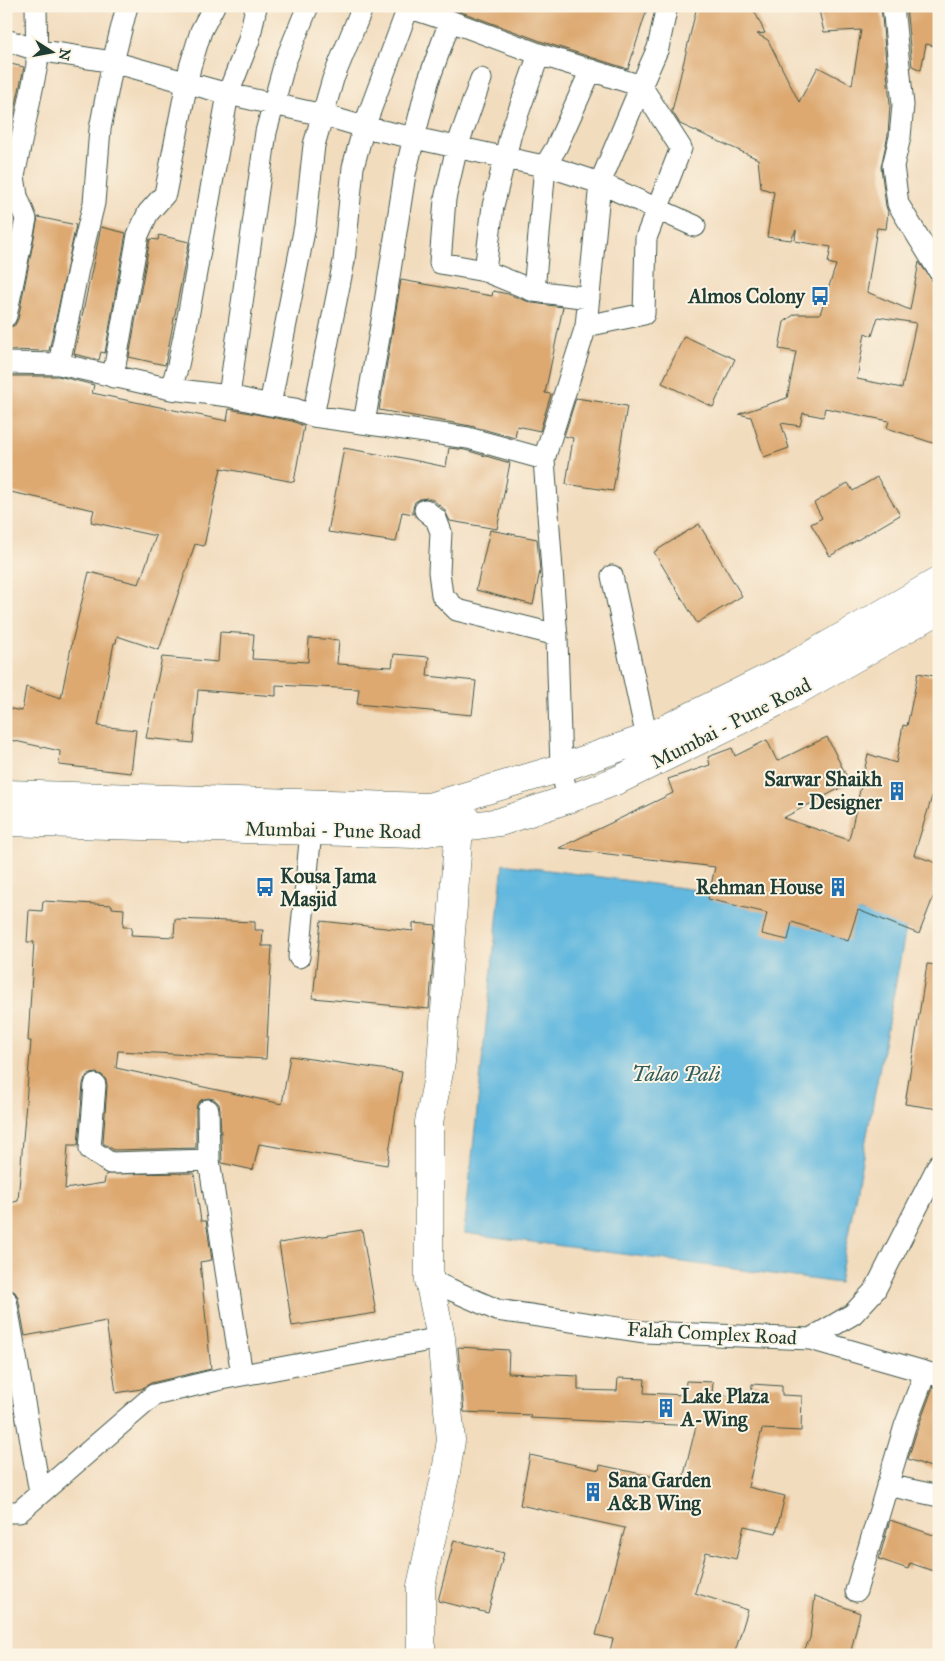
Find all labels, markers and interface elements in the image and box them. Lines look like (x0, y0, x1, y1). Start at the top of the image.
north arrow (28, 28, 78, 78)
text: N (55, 47, 74, 62)
place label: Almos Colony (686, 284, 807, 309)
bus stop icon: Almos Colony (809, 285, 831, 307)
street label: Mumbai - Pune Road (647, 672, 815, 774)
place label: Sarwar Shaikh - Designer (764, 767, 883, 815)
building icon: Sarwar Shaikh - Designer (886, 780, 908, 802)
street label: Mumbai - Pune Road (245, 816, 421, 844)
place label: Kousa Jama Masjid (280, 864, 377, 912)
place label: Rehman House (696, 875, 824, 899)
bus stop icon: Kousa Jama Masjid (254, 876, 276, 898)
building icon: Rehman House (827, 876, 849, 898)
water label: Talao Pali (632, 1061, 720, 1087)
street label: Falah Complex Road (626, 1317, 798, 1349)
place label: Lake Plaza A-Wing (679, 1384, 770, 1432)
building icon: Lake Plaza A-Wing (655, 1397, 677, 1419)
place label: Sana Garden A&B Wing (606, 1468, 711, 1516)
building icon: Sana Garden A&B Wing (582, 1481, 604, 1503)

